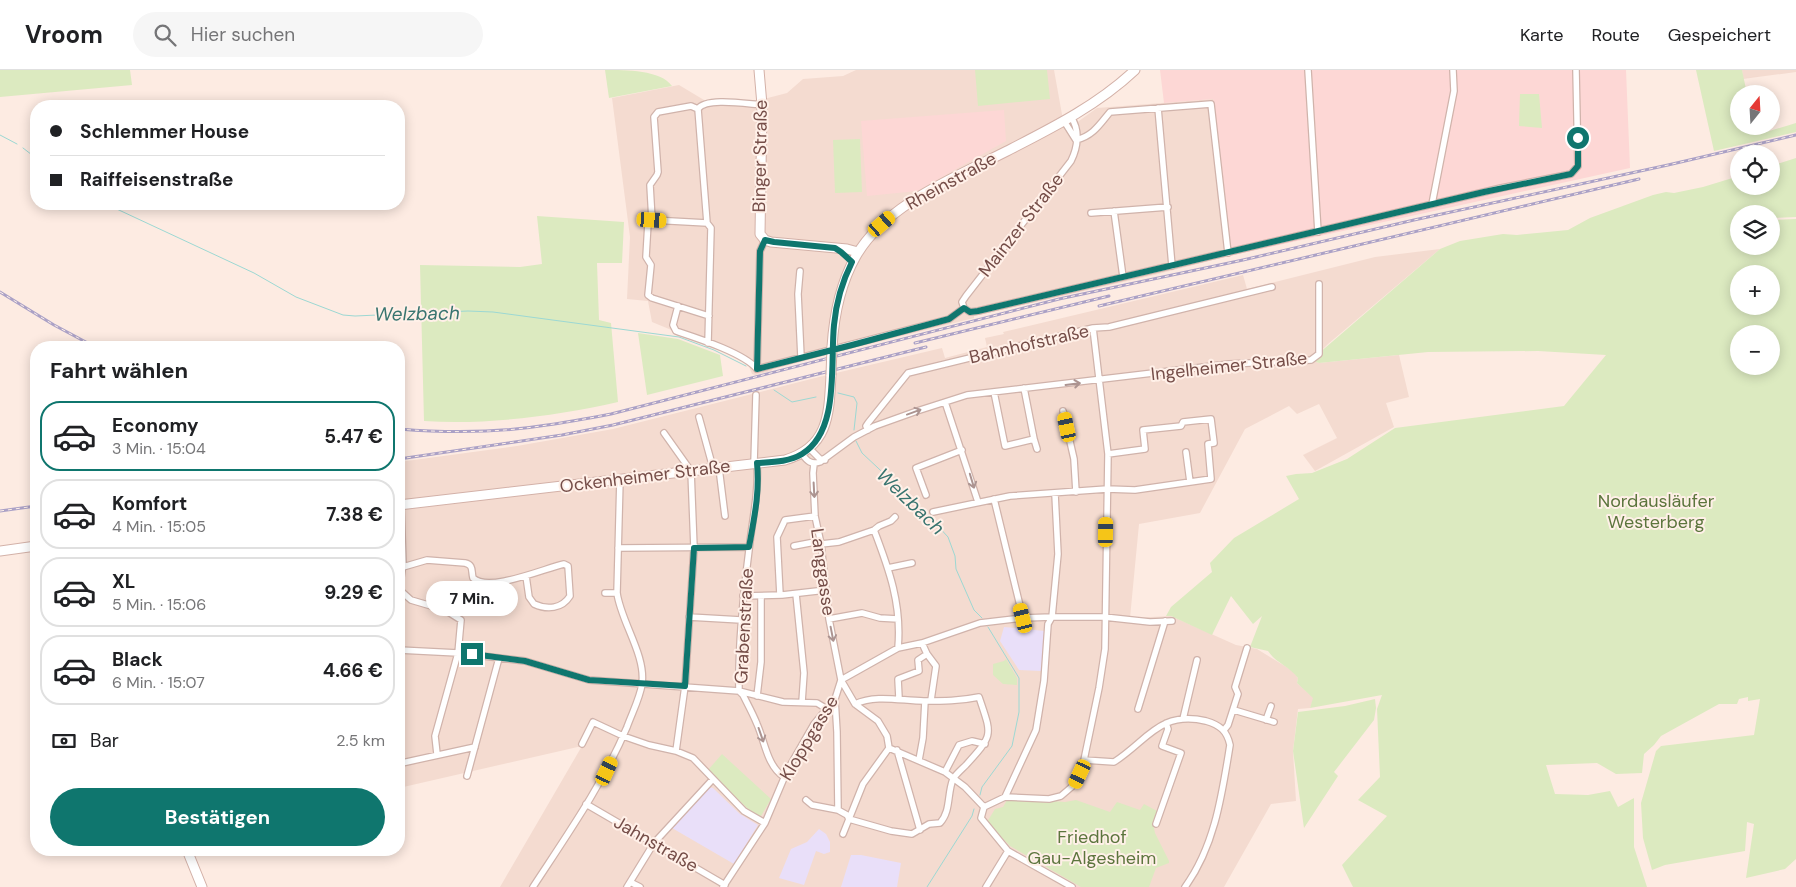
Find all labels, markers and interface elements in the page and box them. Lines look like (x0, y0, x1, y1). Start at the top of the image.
search box (133, 12, 483, 57)
text: Vroom (25, 19, 103, 50)
icon: search (151, 21, 179, 49)
text: Hier suchen (191, 22, 295, 47)
text: Karte (1520, 23, 1564, 47)
text: Route (1592, 23, 1640, 47)
text: Gespeichert (1668, 23, 1771, 47)
north arrow (1730, 85, 1780, 135)
map controls (1730, 85, 1780, 375)
street label: Binger Straße (747, 99, 773, 213)
text: Schlemmer House (80, 119, 249, 144)
route start (1567, 127, 1589, 149)
button: locate (1730, 145, 1780, 195)
street label: Rheinstraße (901, 146, 1001, 216)
text: Raiffeisenstraße (80, 167, 233, 192)
street label: Mainzer Straße (973, 168, 1069, 282)
button: layers (1730, 205, 1780, 255)
car (865, 208, 898, 240)
car (636, 212, 667, 228)
button: + (1730, 265, 1780, 315)
water label: Welzbach (374, 300, 460, 327)
street label: Bahnhofstraße (967, 319, 1091, 369)
button: − (1730, 325, 1780, 375)
street label: Ingelheimer Straße (1150, 346, 1308, 386)
text: Fahrt wählen (50, 356, 188, 385)
one-way arrow (1065, 379, 1081, 389)
one-way arrow (905, 407, 921, 416)
car (1056, 411, 1077, 443)
text: Economy (112, 413, 199, 438)
icon: car (52, 414, 97, 459)
text: 5.47 € (324, 424, 383, 449)
text: 3 Min. · 15:04 (112, 438, 206, 459)
street label: Ockenheimer Straße (558, 454, 732, 498)
water label: Welzbach (871, 463, 950, 540)
one-way arrow (968, 473, 977, 489)
one-way arrow (809, 482, 818, 498)
park label: Nordausläufer Westerberg (1598, 489, 1715, 534)
text: Komfort (112, 491, 187, 516)
icon: car (52, 492, 97, 537)
text: 7.38 € (326, 502, 383, 527)
text: 4 Min. · 15:05 (112, 516, 206, 537)
car (1098, 517, 1113, 547)
street label: Langgasse (805, 527, 841, 617)
street label: Grabenstraße (729, 567, 759, 685)
text: XL (112, 569, 135, 594)
icon: car (52, 570, 97, 615)
text: 9.29 € (324, 580, 383, 605)
callout: 7 Min. (426, 582, 518, 616)
text: 7 Min. (450, 588, 494, 609)
text: 5 Min. · 15:06 (112, 594, 206, 615)
car (1012, 602, 1033, 634)
one-way arrow (828, 625, 837, 641)
route end (461, 643, 483, 665)
text: Black (112, 647, 163, 672)
icon: car (52, 648, 97, 693)
text: 4.66 € (323, 658, 383, 683)
text: 6 Min. · 15:07 (112, 672, 205, 693)
street label: Kloppgasse (774, 691, 844, 785)
one-way arrow (757, 726, 766, 742)
icon: cash (50, 727, 78, 755)
text: Bar (90, 728, 119, 753)
text: 2.5 km (336, 730, 385, 751)
car (593, 754, 620, 788)
car (1066, 757, 1093, 791)
button: Bestätigen (50, 788, 385, 846)
street label: Jahnstraße (610, 810, 702, 878)
park label: Friedhof Gau-Algesheim (1028, 825, 1156, 870)

